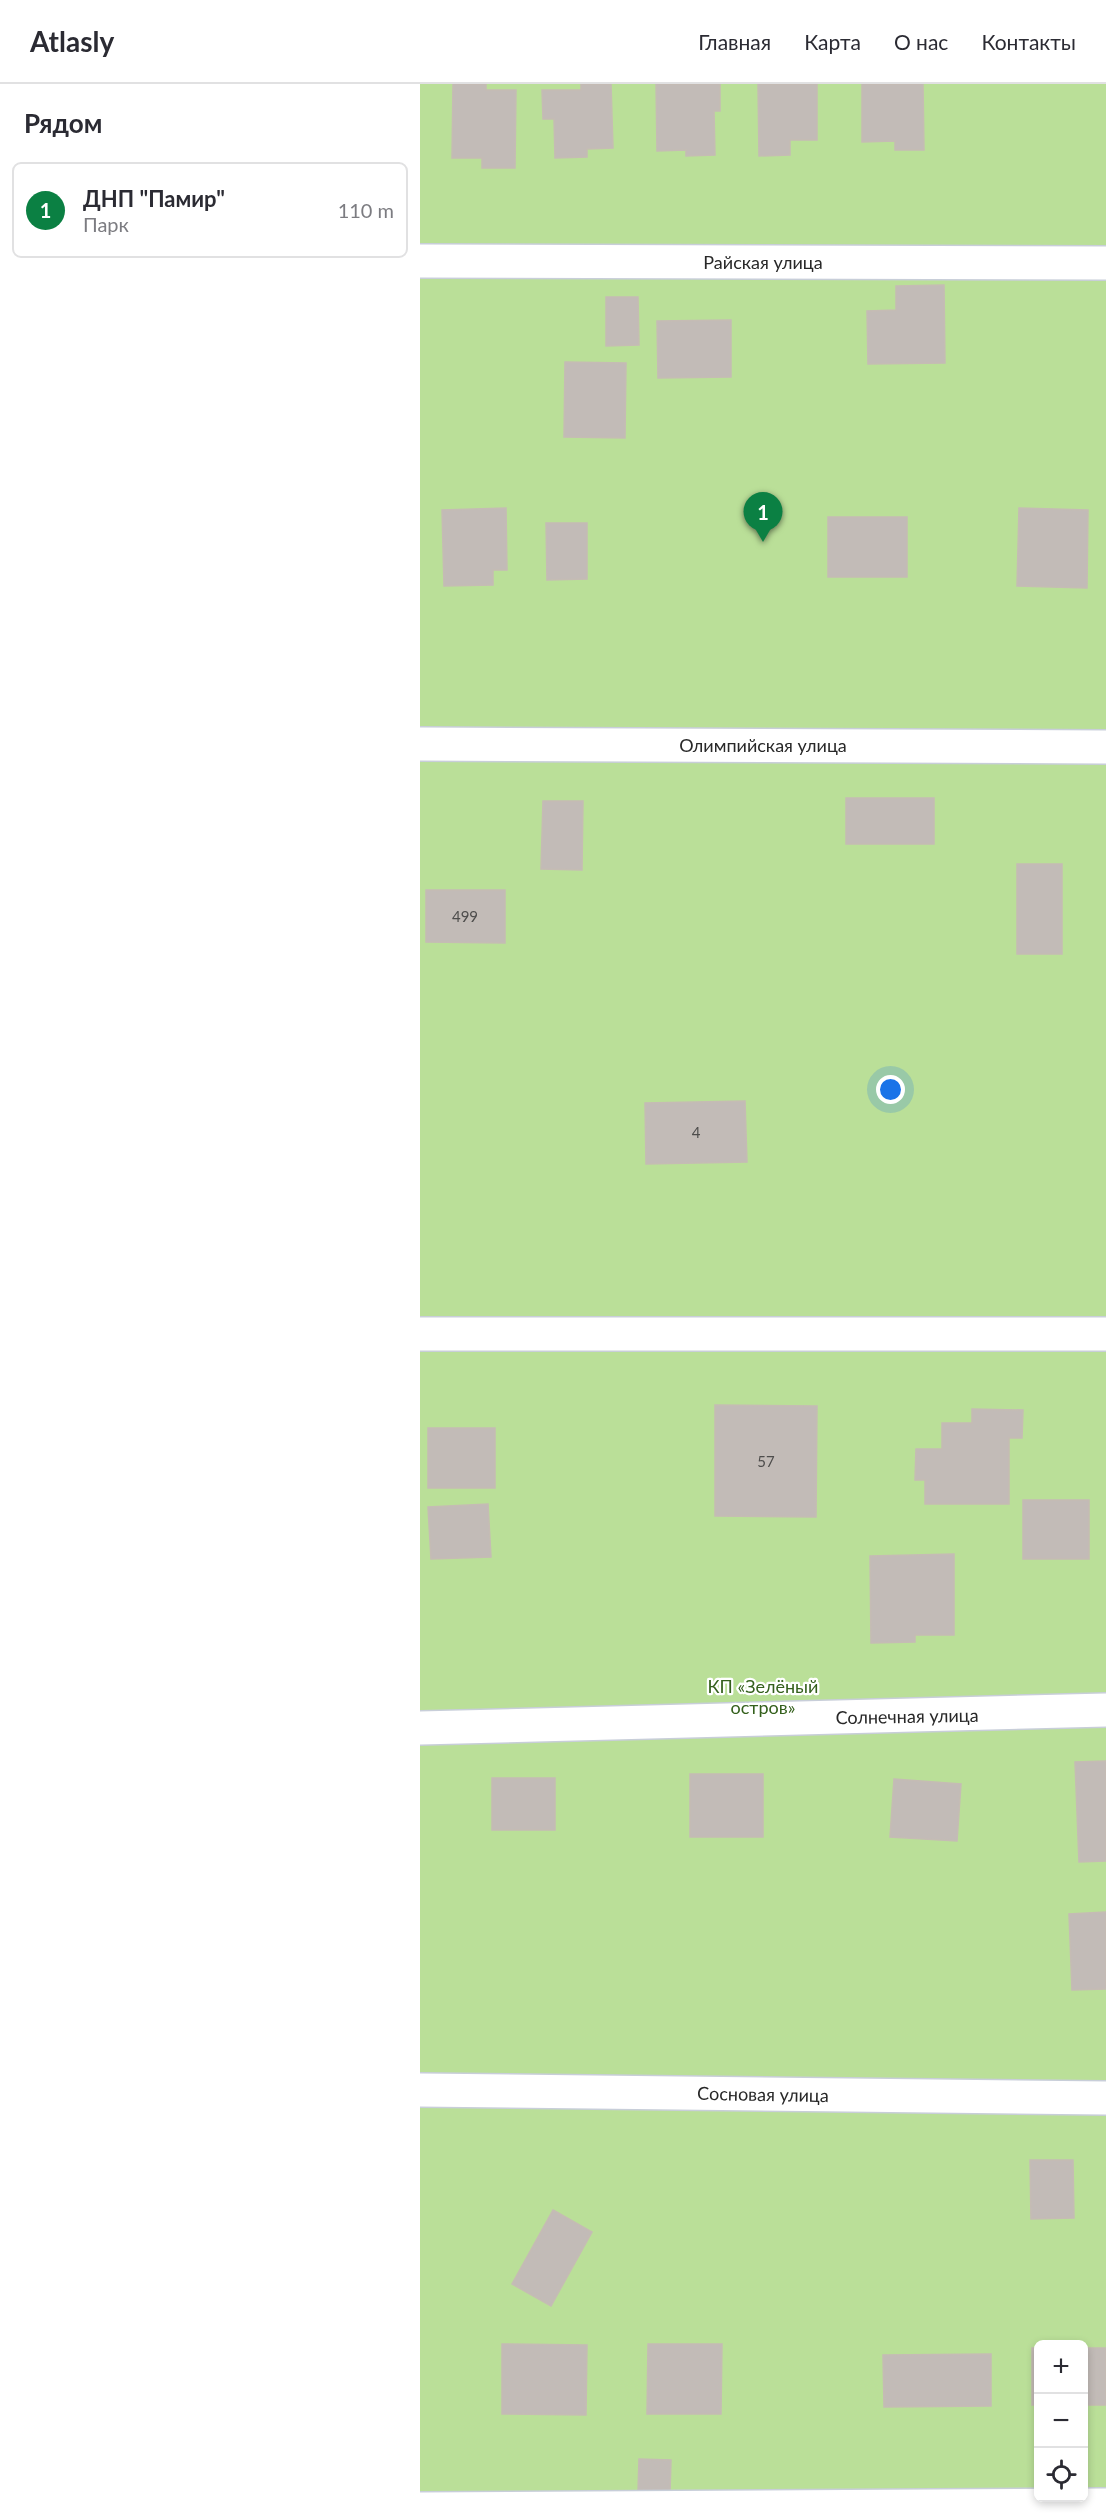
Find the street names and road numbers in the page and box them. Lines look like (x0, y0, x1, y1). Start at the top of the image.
street label: Райская улица (703, 251, 823, 273)
street label: Олимпийская улица (679, 734, 847, 756)
street label: Солнечная улица (835, 1704, 979, 1728)
street label: Сосновая улица (697, 2082, 829, 2106)

